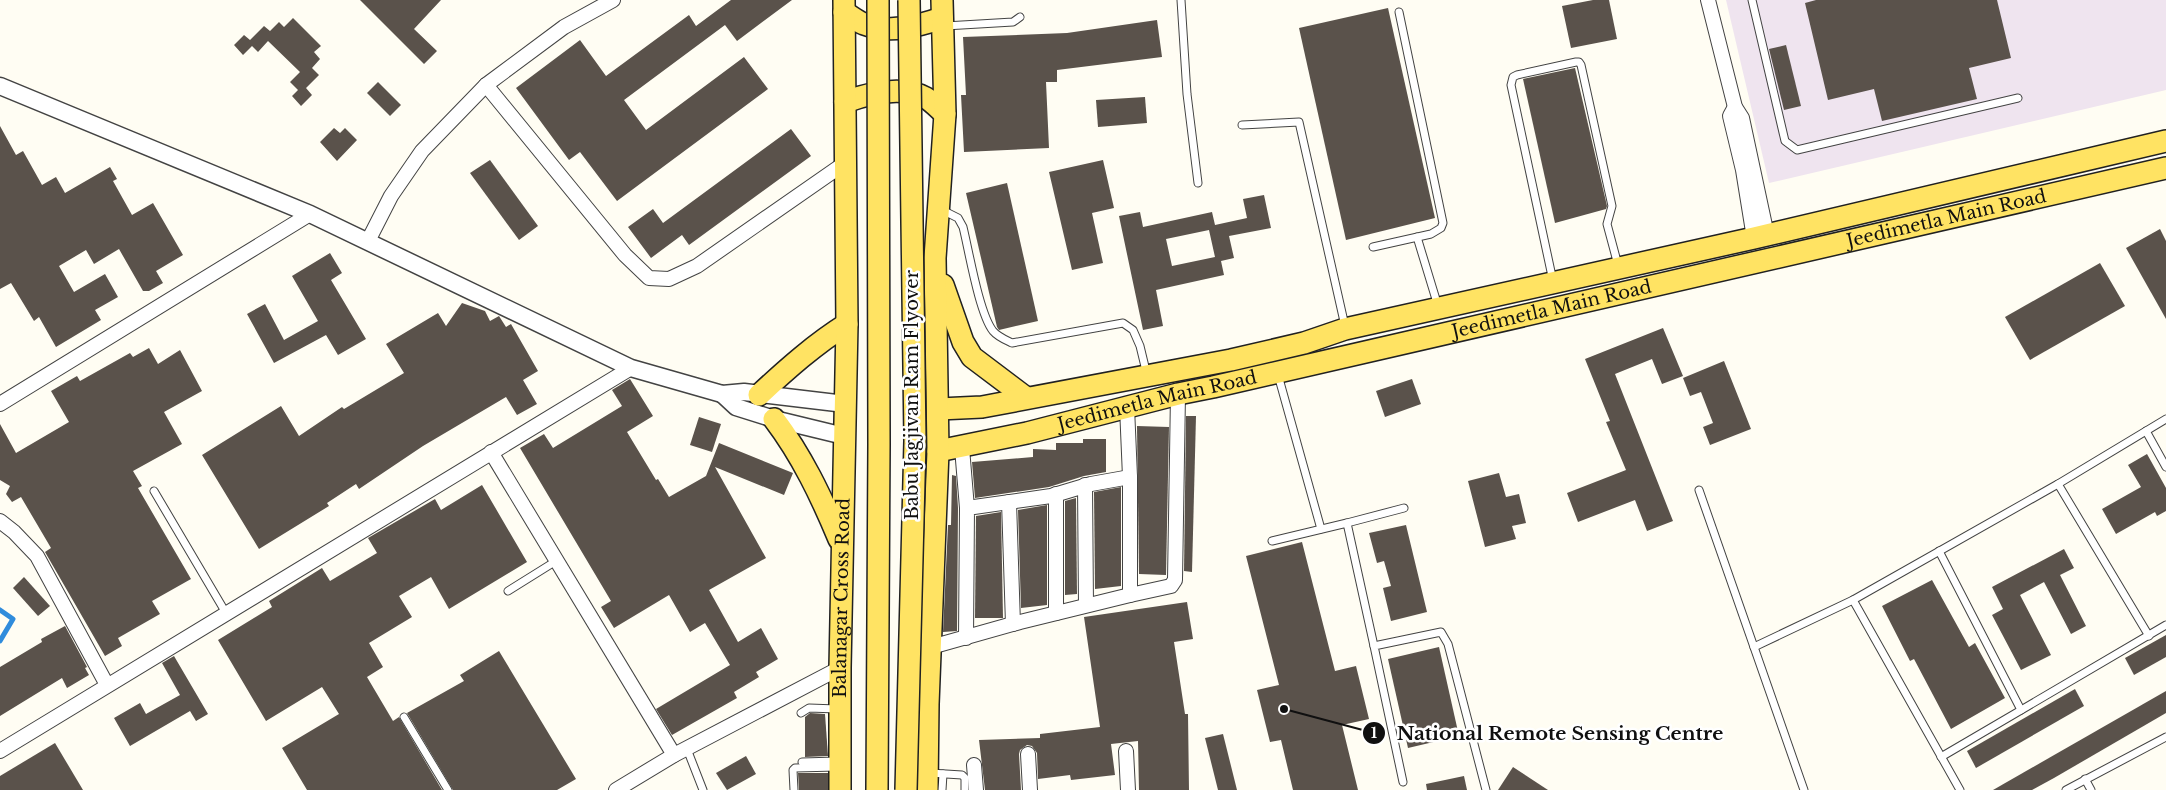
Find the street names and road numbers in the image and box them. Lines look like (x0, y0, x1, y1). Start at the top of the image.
street label: Jeedimetla Main Road (1843, 185, 2048, 252)
street label: Babu Jagjivan Ram Flyover (901, 270, 923, 520)
street label: Jeedimetla Main Road (1448, 276, 1654, 343)
street label: Jeedimetla Main Road (1053, 366, 1259, 436)
street label: Balanagar Cross Road (829, 498, 854, 698)

